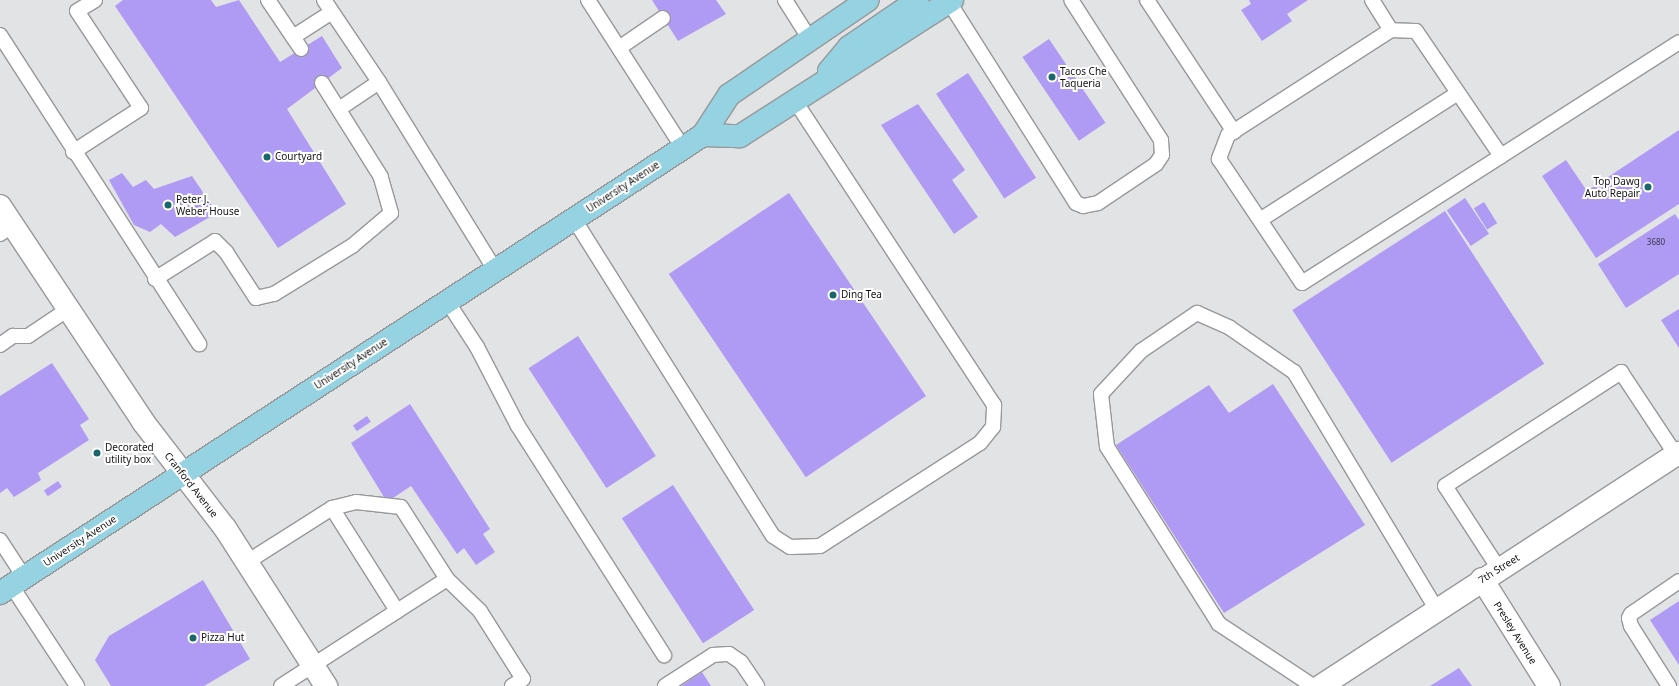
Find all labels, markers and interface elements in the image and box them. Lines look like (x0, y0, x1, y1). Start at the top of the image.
place label: Tacos Che Taqueria (1060, 65, 1107, 88)
marker: Tacos Che Taqueria (1047, 72, 1057, 82)
place label: Courtyard (275, 151, 322, 163)
marker: Courtyard (262, 152, 272, 162)
street label: University Avenue (584, 159, 662, 215)
place label: Top Dawg Auto Repair (1585, 175, 1640, 198)
marker: Top Dawg Auto Repair (1643, 182, 1653, 192)
place label: Peter J. Weber House (176, 193, 239, 216)
marker: Peter J. Weber House (163, 200, 173, 210)
house number: 3680 (1647, 237, 1665, 247)
place label: Ding Tea (841, 289, 882, 301)
marker: Ding Tea (828, 290, 838, 300)
street label: University Avenue (312, 336, 390, 392)
place label: Decorated utility box (105, 441, 154, 464)
marker: Decorated utility box (92, 448, 102, 458)
street label: Cranford Avenue (162, 450, 220, 520)
street label: University Avenue (41, 513, 119, 569)
street label: 7th Street (1476, 552, 1522, 586)
street label: Presley Avenue (1491, 600, 1539, 666)
place label: Pizza Hut (201, 632, 244, 644)
marker: Pizza Hut (188, 633, 198, 643)

